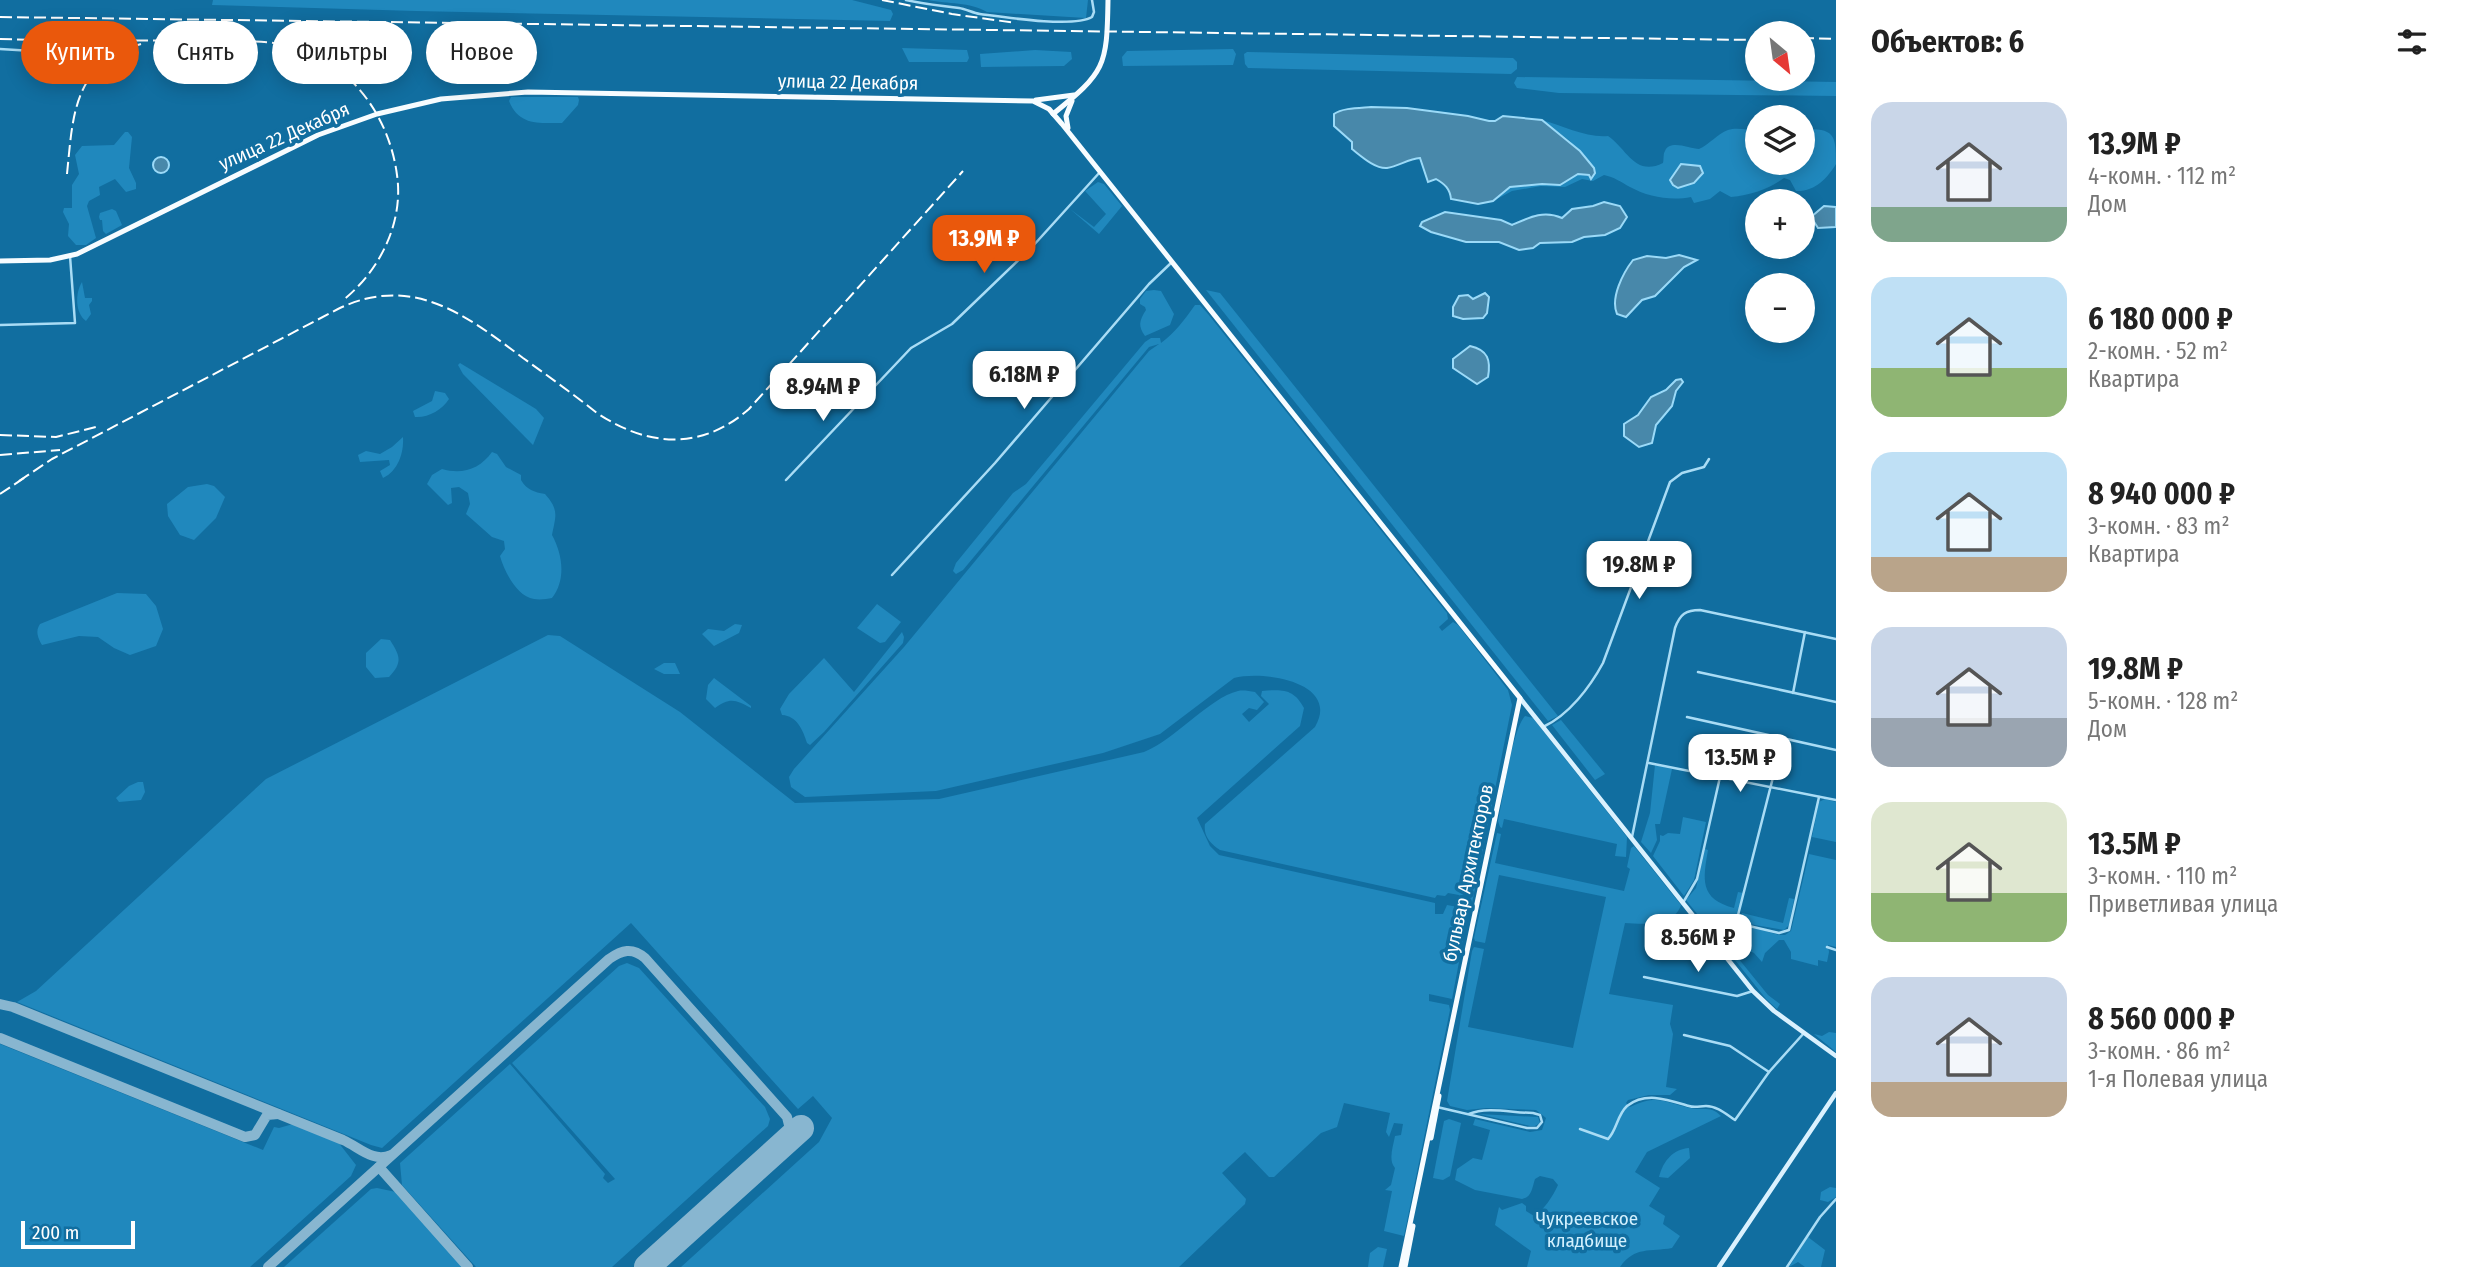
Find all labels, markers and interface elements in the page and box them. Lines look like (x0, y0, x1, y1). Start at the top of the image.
chip: Купить (21, 21, 139, 84)
chip: Снять (153, 21, 258, 84)
chip: Фильтры (272, 21, 412, 84)
chip: Новое (426, 21, 537, 84)
north arrow (1745, 21, 1815, 91)
map controls (1745, 21, 1815, 343)
icon: filters (2393, 23, 2431, 61)
text: Объектов: 6 (1871, 24, 2024, 60)
street label: улица 22 Декабря (778, 69, 918, 95)
street label: улица 22 Декабря (215, 97, 353, 175)
button: layers (1745, 105, 1815, 175)
text: 13.9M ₽ (2088, 126, 2181, 162)
icon: home (1927, 130, 2011, 214)
text: 4-комн. · 112 m² (2088, 162, 2236, 190)
button: + (1745, 189, 1815, 259)
text: Дом (2088, 190, 2127, 218)
pin: 13.9M ₽ (919, 216, 1049, 275)
text: 13.9M ₽ (948, 224, 1020, 252)
button: − (1745, 273, 1815, 343)
text: 6 180 000 ₽ (2088, 301, 2233, 337)
icon: home (1927, 305, 2011, 389)
text: 2-комн. · 52 m² (2088, 337, 2228, 365)
pin: 6.18M ₽ (959, 352, 1089, 411)
text: 6.18M ₽ (989, 360, 1059, 388)
pin: 8.94M ₽ (758, 364, 888, 423)
text: Квартира (2088, 365, 2180, 393)
text: 8.94M ₽ (786, 372, 860, 400)
text: 8 940 000 ₽ (2088, 476, 2235, 512)
icon: home (1927, 480, 2011, 564)
text: 3-комн. · 83 m² (2088, 512, 2230, 540)
text: Квартира (2088, 540, 2180, 568)
pin: 19.8M ₽ (1574, 542, 1704, 601)
text: 19.8M ₽ (1603, 550, 1675, 578)
text: 19.8M ₽ (2088, 651, 2183, 687)
icon: home (1927, 655, 2011, 739)
text: 5-комн. · 128 m² (2088, 687, 2238, 715)
text: Дом (2088, 715, 2127, 743)
pin: 13.5M ₽ (1675, 734, 1805, 794)
text: 13.5M ₽ (1704, 743, 1776, 771)
street label: бульвар Архитекторов (1438, 782, 1498, 964)
text: 13.5M ₽ (2088, 826, 2181, 862)
icon: home (1927, 830, 2011, 914)
text: 3-комн. · 110 m² (2088, 862, 2237, 890)
text: Приветливая улица (2088, 890, 2278, 918)
pin: 8.56M ₽ (1633, 914, 1763, 974)
text: 8.56M ₽ (1661, 923, 1735, 951)
text: 8 560 000 ₽ (2088, 1001, 2235, 1037)
icon: home (1927, 1005, 2011, 1089)
text: 3-комн. · 86 m² (2088, 1037, 2231, 1065)
text: 1-я Полевая улица (2088, 1065, 2268, 1093)
park label: Чукреевское кладбище (1536, 1207, 1638, 1252)
scale bar (21, 1218, 135, 1250)
text: 200 m (32, 1221, 79, 1244)

